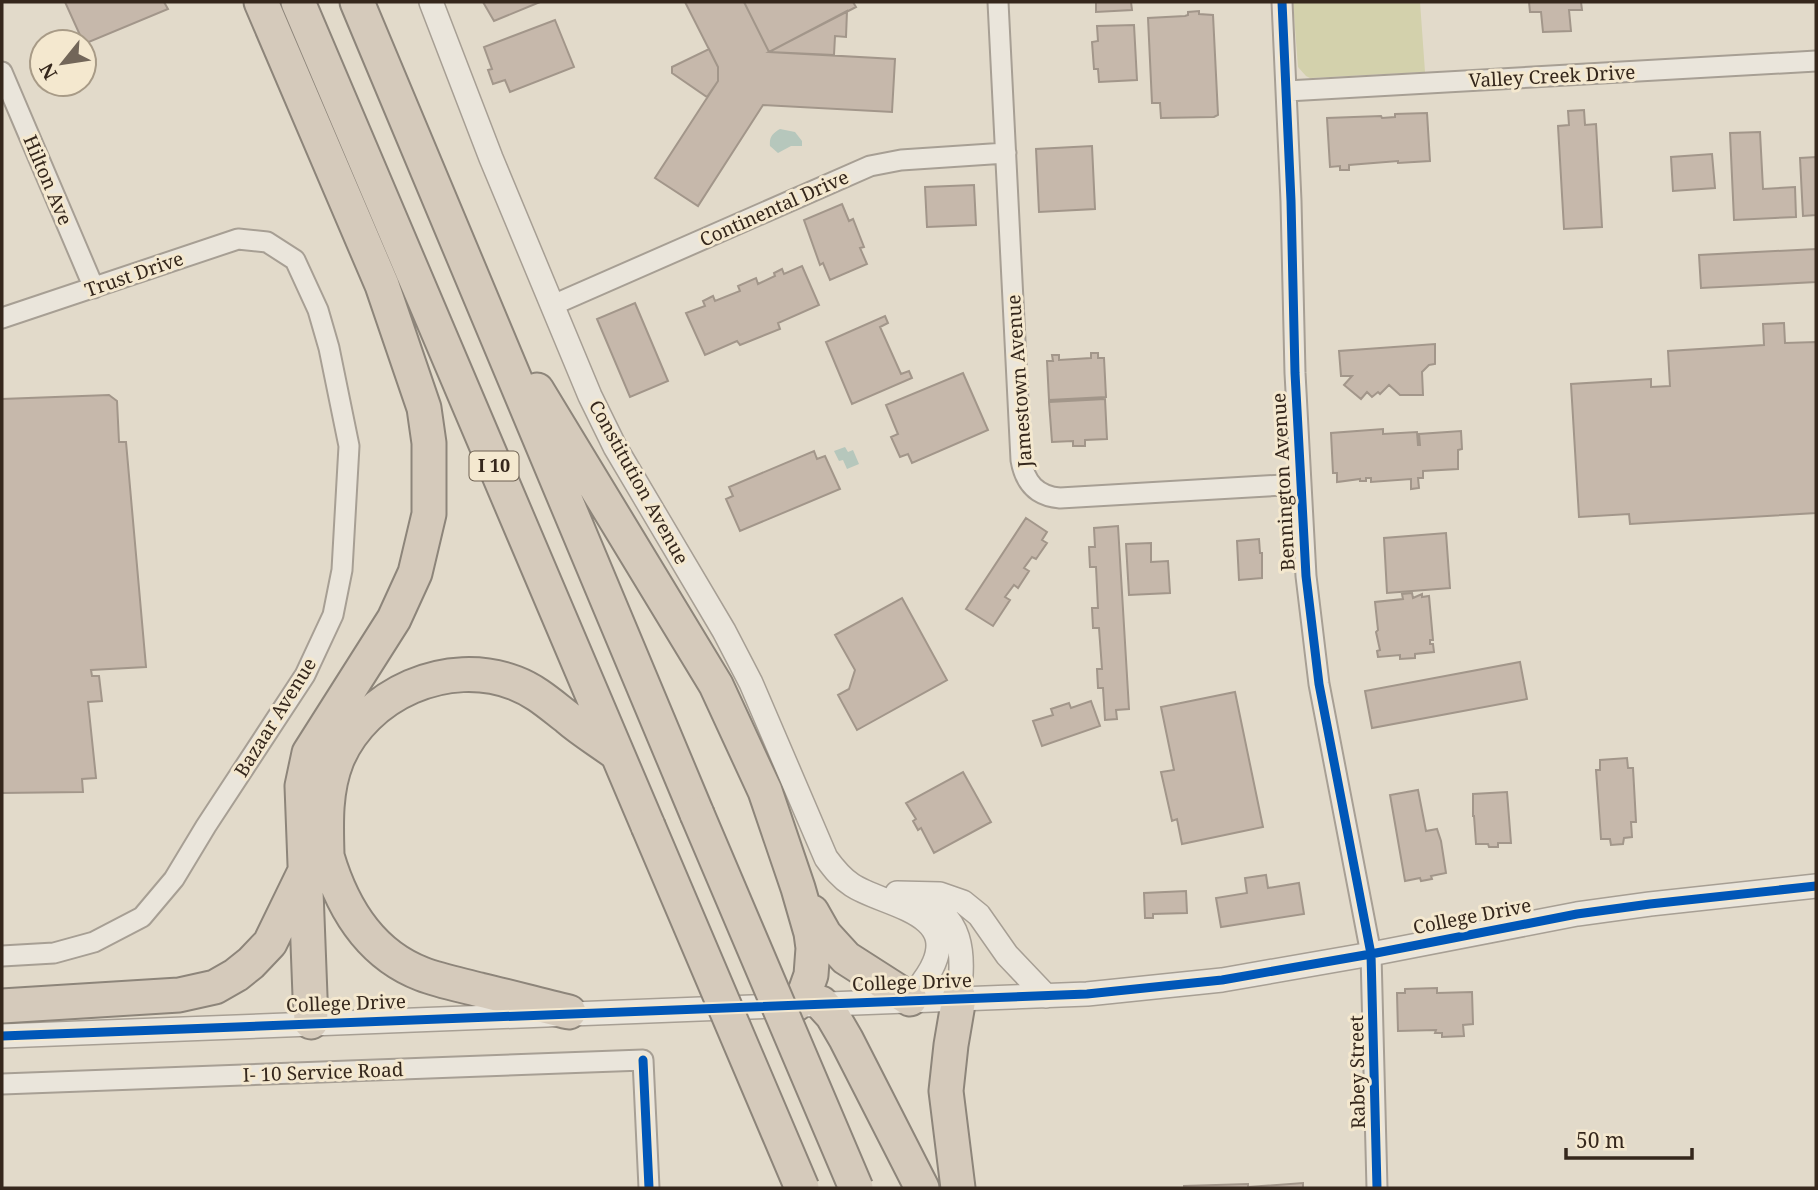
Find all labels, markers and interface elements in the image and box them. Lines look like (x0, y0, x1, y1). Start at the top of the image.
north arrow (28, 28, 98, 98)
text: N (33, 58, 63, 84)
street label: Valley Creek Drive (1468, 59, 1636, 93)
street label: Hilton Ave (17, 131, 79, 229)
street label: Continental Drive (695, 163, 853, 253)
street label: Trust Drive (81, 245, 187, 303)
street label: Jamestown Avenue (1000, 294, 1038, 469)
street label: Bennington Avenue (1265, 392, 1301, 572)
street label: Constitution Avenue (583, 395, 695, 569)
road number: I 10 (470, 452, 518, 480)
street label: Bazaar Avenue (228, 652, 322, 782)
street label: College Drive (1411, 892, 1533, 940)
street label: College Drive (852, 967, 972, 997)
street label: College Drive (286, 988, 406, 1018)
street label: Rabey Street (1343, 1015, 1371, 1129)
street label: I- 10 Service Road (242, 1056, 404, 1088)
scale bar (1566, 1116, 1692, 1160)
text: 50 m (1576, 1126, 1625, 1154)

